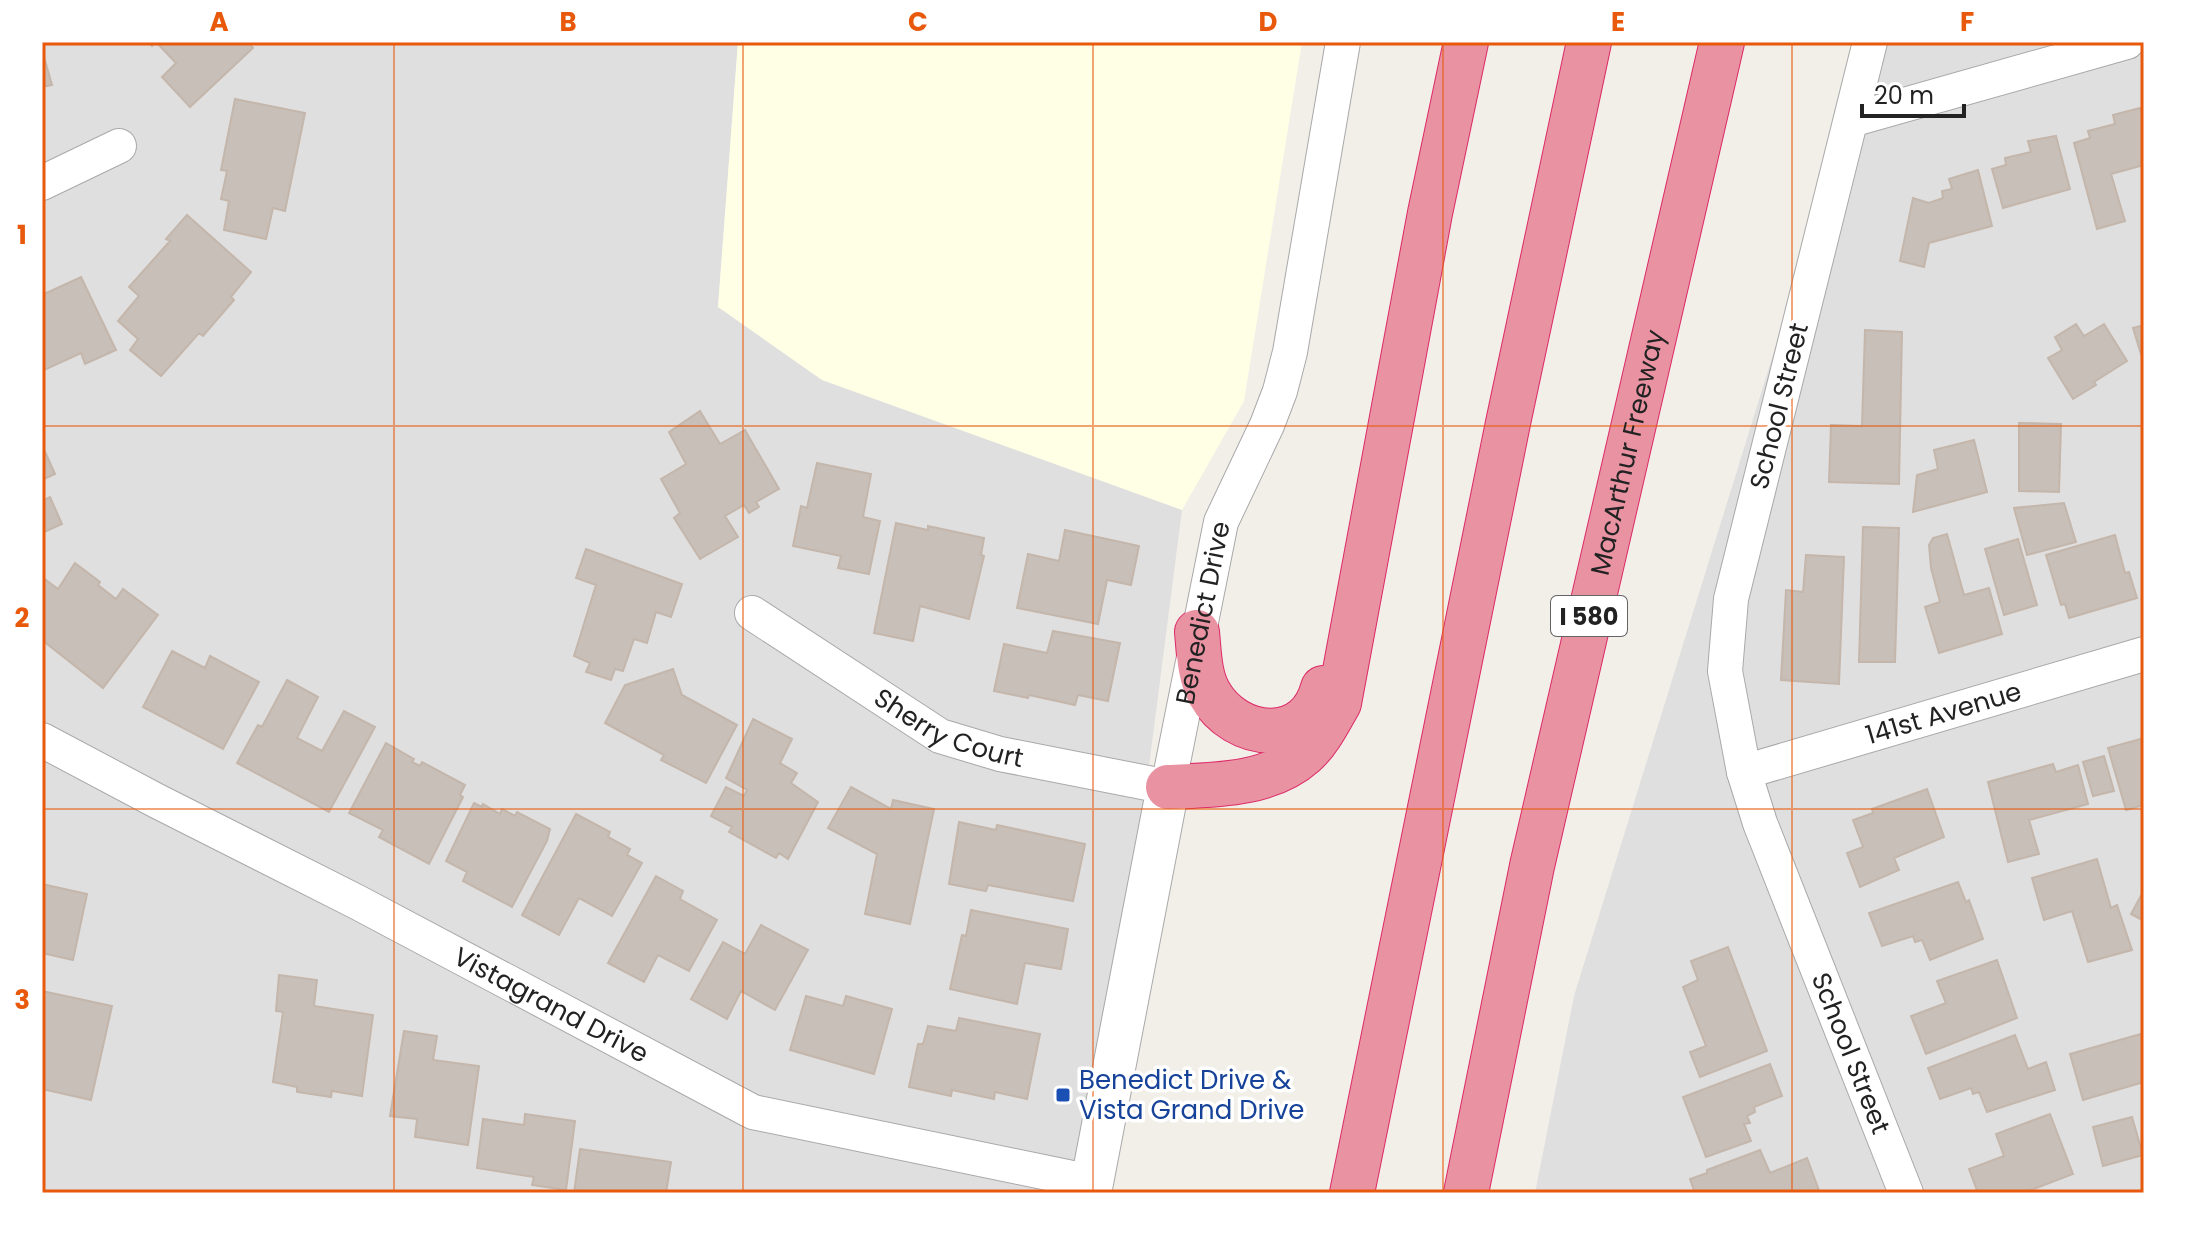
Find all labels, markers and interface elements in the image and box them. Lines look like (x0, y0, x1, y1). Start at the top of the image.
text: A (209, 4, 229, 40)
text: B (559, 4, 577, 40)
text: C (908, 4, 928, 40)
text: D (1259, 4, 1278, 40)
text: E (1611, 4, 1625, 40)
text: F (1960, 4, 1974, 40)
scale bar (1862, 68, 1964, 118)
text: 20 m (1874, 79, 1934, 112)
text: 1 (17, 217, 27, 253)
street label: School Street (1741, 319, 1817, 493)
street label: MacArthur Freeway (1582, 326, 1673, 579)
street label: Benedict Drive (1167, 518, 1239, 708)
road number: I 580 (1551, 596, 1627, 636)
text: 2 (15, 600, 30, 636)
street label: 141st Avenue (1861, 673, 2026, 753)
street label: Sherry Court (867, 680, 1027, 776)
street label: Vistagrand Drive (447, 938, 655, 1071)
street label: School Street (1803, 967, 1899, 1139)
text: 3 (14, 982, 30, 1018)
place label: Benedict Drive & Vista Grand Drive (1079, 1062, 1304, 1128)
marker: Benedict Drive & Vista Grand Drive (1054, 1086, 1072, 1104)

